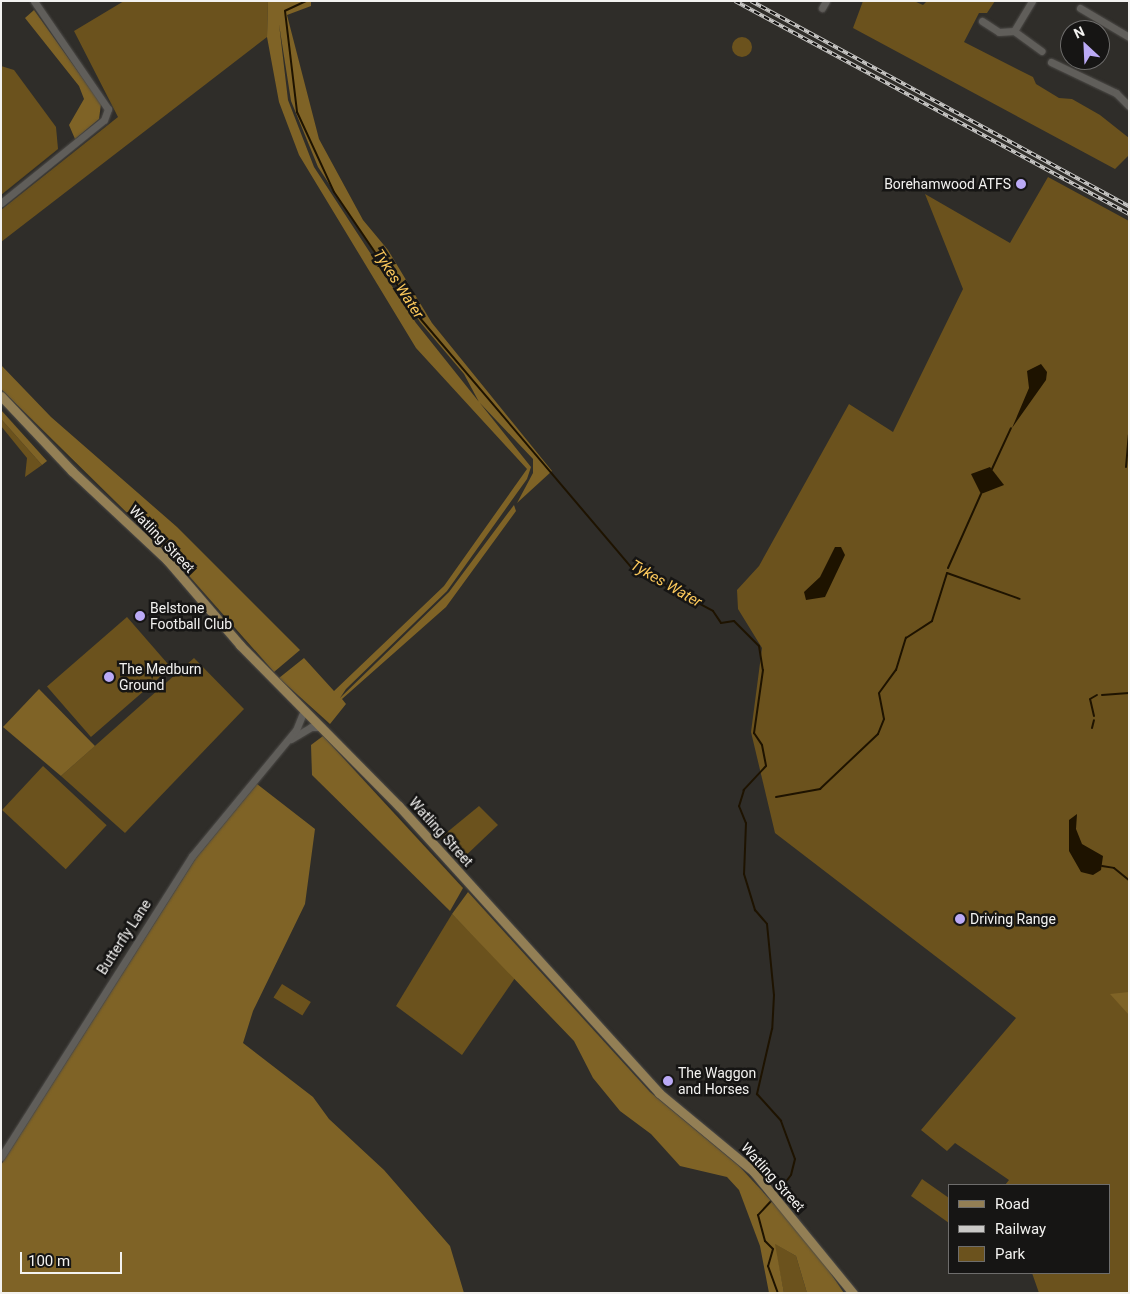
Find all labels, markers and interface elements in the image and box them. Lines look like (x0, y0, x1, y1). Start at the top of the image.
north arrow (1060, 20, 1110, 70)
text: N (1071, 23, 1087, 42)
place label: Borehamwood ATFS (884, 176, 1011, 192)
marker: Borehamwood ATFS (1015, 178, 1027, 190)
water label: Tykes Water (369, 246, 427, 322)
street label: Watling Street (126, 502, 198, 576)
water label: Tykes Water (627, 556, 705, 612)
place label: Belstone Football Club (150, 600, 232, 632)
marker: Belstone Football Club (134, 610, 146, 622)
place label: The Medburn Ground (119, 661, 202, 694)
marker: The Medburn Ground (103, 671, 115, 683)
street label: Watling Street (406, 794, 476, 870)
street label: Butterfly Lane (94, 896, 154, 978)
place label: Driving Range (970, 911, 1056, 927)
marker: Driving Range (954, 913, 966, 925)
place label: The Waggon and Horses (678, 1065, 756, 1098)
marker: The Waggon and Horses (662, 1075, 674, 1087)
street label: Watling Street (738, 1139, 808, 1215)
legend (948, 1184, 1110, 1274)
text: Road (995, 1195, 1029, 1213)
text: Railway (995, 1220, 1046, 1238)
scale bar (22, 1242, 125, 1274)
text: Park (995, 1245, 1025, 1263)
text: 100 m (28, 1252, 70, 1270)

